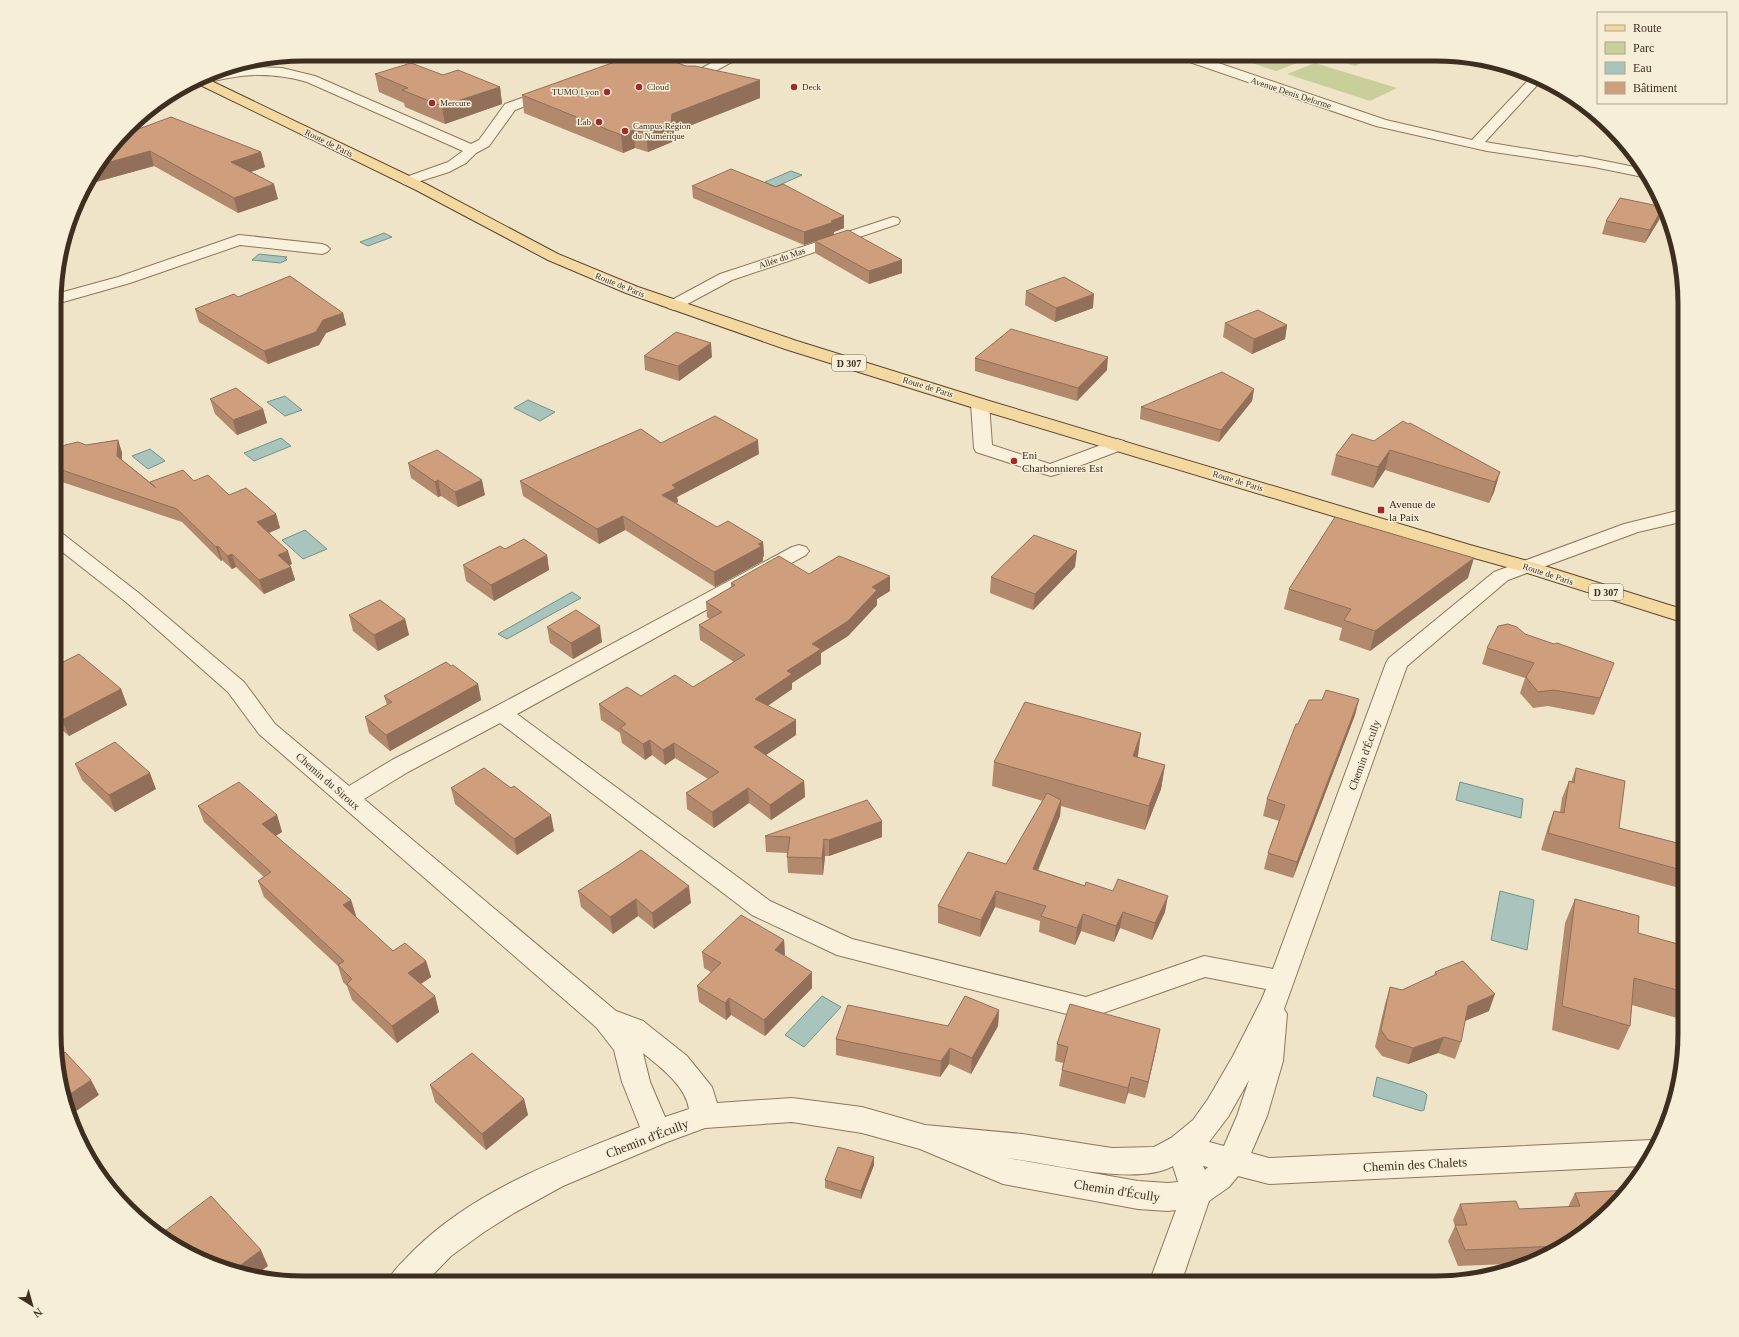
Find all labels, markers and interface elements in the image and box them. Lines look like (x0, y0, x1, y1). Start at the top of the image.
legend (1597, 12, 1727, 104)
text: Route (1633, 21, 1662, 35)
text: Parc (1633, 41, 1654, 55)
text: Eau (1633, 61, 1652, 75)
street label: Avenue Denis Delorme (1249, 75, 1333, 111)
text: Bâtiment (1633, 81, 1678, 95)
marker: Cloud (634, 82, 644, 92)
place label: Cloud (647, 82, 670, 92)
marker: Deck (789, 82, 799, 92)
place label: Deck (802, 82, 821, 92)
place label: TUMO Lyon (552, 87, 600, 97)
marker: TUMO Lyon (602, 87, 612, 97)
marker: Mercure (427, 98, 437, 108)
place label: Mercure (440, 98, 470, 108)
place label: Lab (577, 117, 591, 127)
marker: Lab (594, 117, 604, 127)
place label: Campus Région du Numérique (633, 121, 691, 141)
marker: Campus Région du Numérique (620, 126, 630, 136)
street label: Route de Paris (303, 127, 355, 159)
street label: Allée du Mas (757, 245, 807, 271)
street label: Route de Paris (594, 271, 647, 300)
road number: D 307 (832, 355, 866, 371)
street label: Route de Paris (901, 375, 955, 400)
place label: Eni Charbonnieres Est (1022, 449, 1103, 474)
marker: Eni Charbonnieres Est (1009, 456, 1019, 466)
street label: Route de Paris (1211, 469, 1265, 494)
place label: Avenue de la Paix (1389, 498, 1436, 523)
marker: Avenue de la Paix (1376, 505, 1386, 515)
street label: Route de Paris (1521, 561, 1575, 587)
road number: D 307 (1589, 584, 1623, 600)
street label: Chemin d'Écully (1346, 718, 1382, 792)
street label: Chemin du Siroux (294, 750, 363, 812)
street label: Chemin d'Écully (604, 1116, 691, 1161)
street label: Chemin des Chalets (1363, 1154, 1467, 1175)
street label: Chemin d'Écully (1073, 1176, 1162, 1205)
north arrow (12, 1285, 52, 1325)
text: N (31, 1306, 45, 1320)

